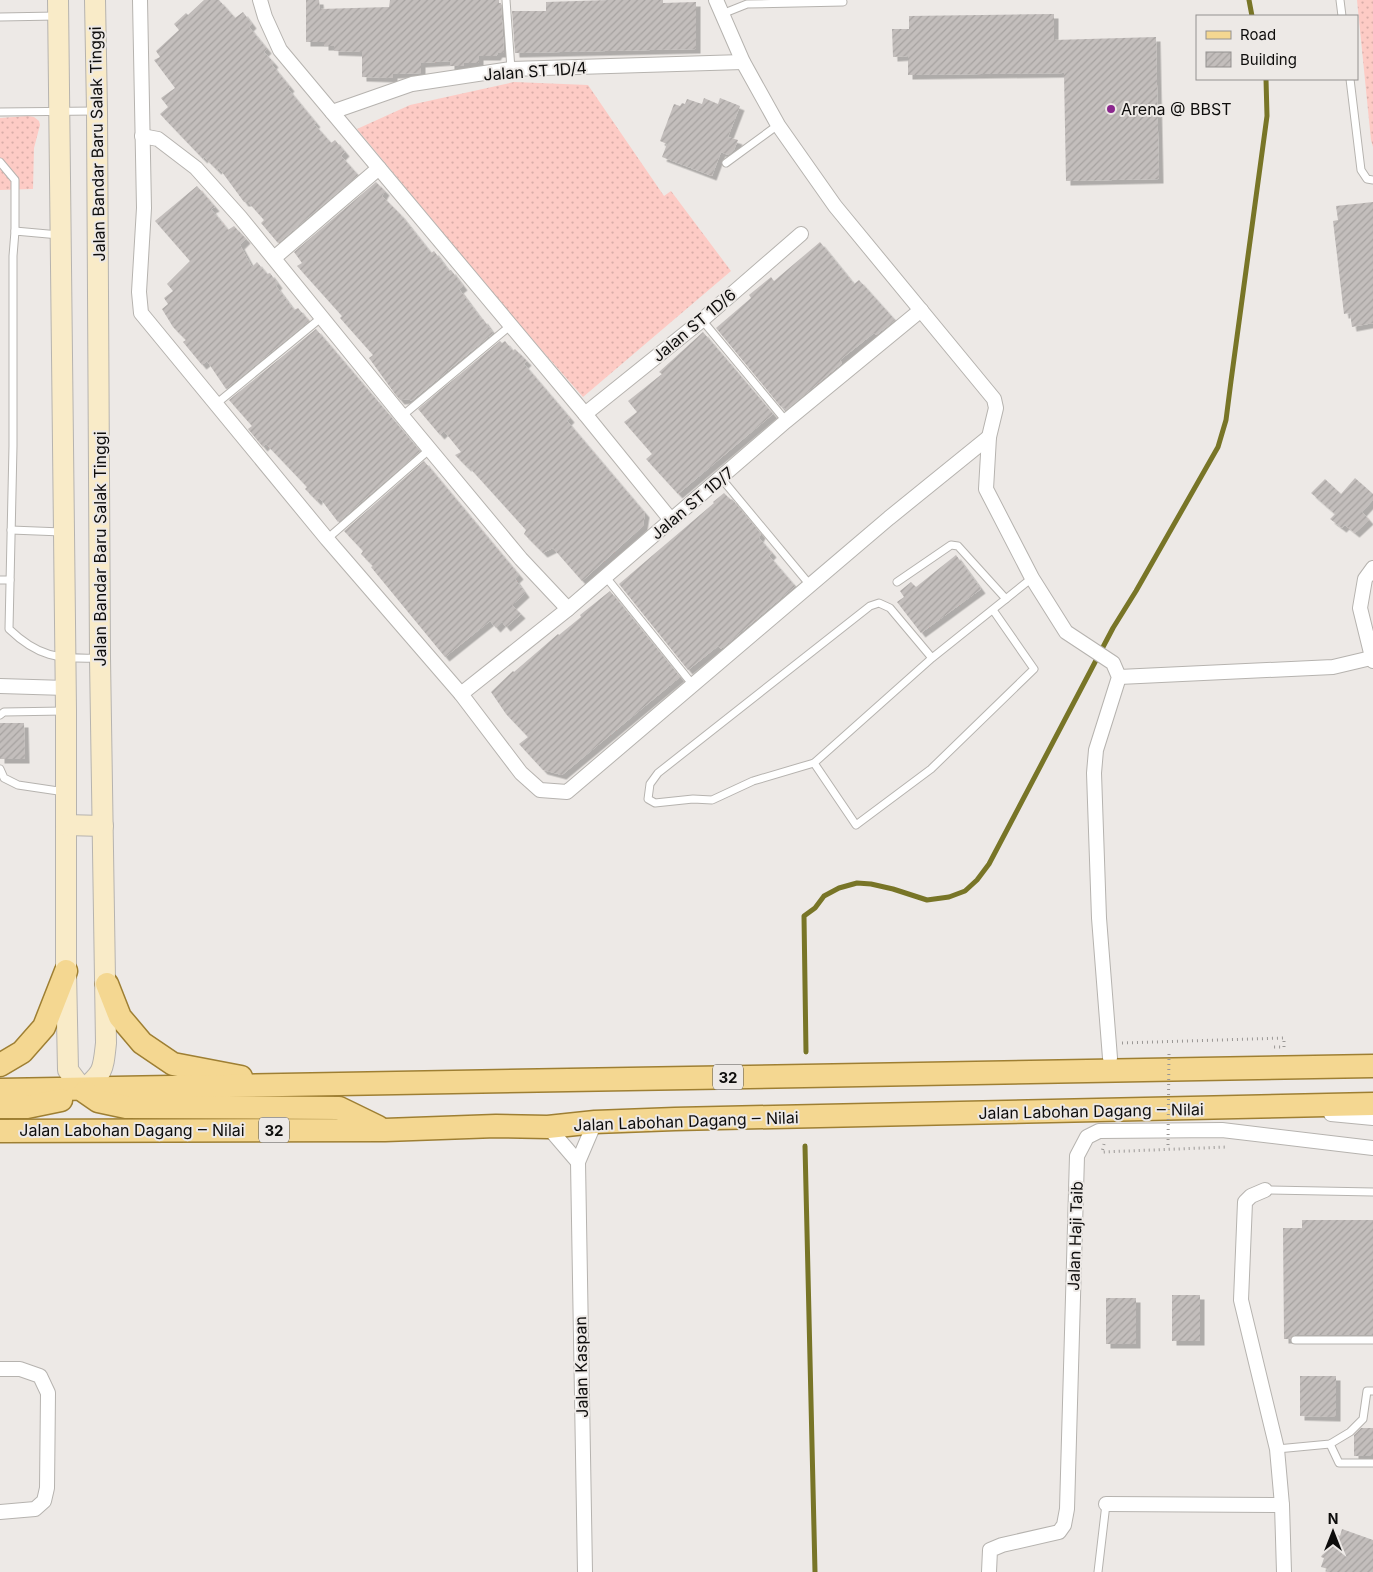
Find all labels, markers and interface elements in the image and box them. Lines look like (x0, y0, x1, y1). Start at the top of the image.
legend (1196, 15, 1358, 80)
text: Road (1240, 25, 1276, 44)
street label: Jalan Bandar Baru Salak Tinggi (85, 26, 109, 262)
text: Building (1240, 50, 1297, 69)
street label: Jalan ST 1D/4 (483, 57, 587, 85)
place label: Arena @ BBST (1121, 99, 1232, 119)
marker: Arena @ BBST (1105, 103, 1117, 115)
street label: Jalan ST 1D/6 (648, 284, 740, 366)
street label: Jalan Bandar Baru Salak Tinggi (90, 431, 110, 667)
street label: Jalan ST 1D/7 (646, 462, 738, 544)
road number: 32 (713, 1064, 743, 1090)
street label: Jalan Labohan Dagang ‒ Nilai (978, 1099, 1204, 1123)
street label: Jalan Labohan Dagang ‒ Nilai (573, 1107, 799, 1135)
road number: 32 (259, 1118, 289, 1142)
street label: Jalan Labohan Dagang ‒ Nilai (19, 1120, 245, 1140)
street label: Jalan Haji Taib (1063, 1181, 1087, 1291)
street label: Jalan Kaspan (570, 1316, 592, 1418)
north arrow (1308, 1507, 1358, 1557)
text: N (1328, 1510, 1338, 1527)

